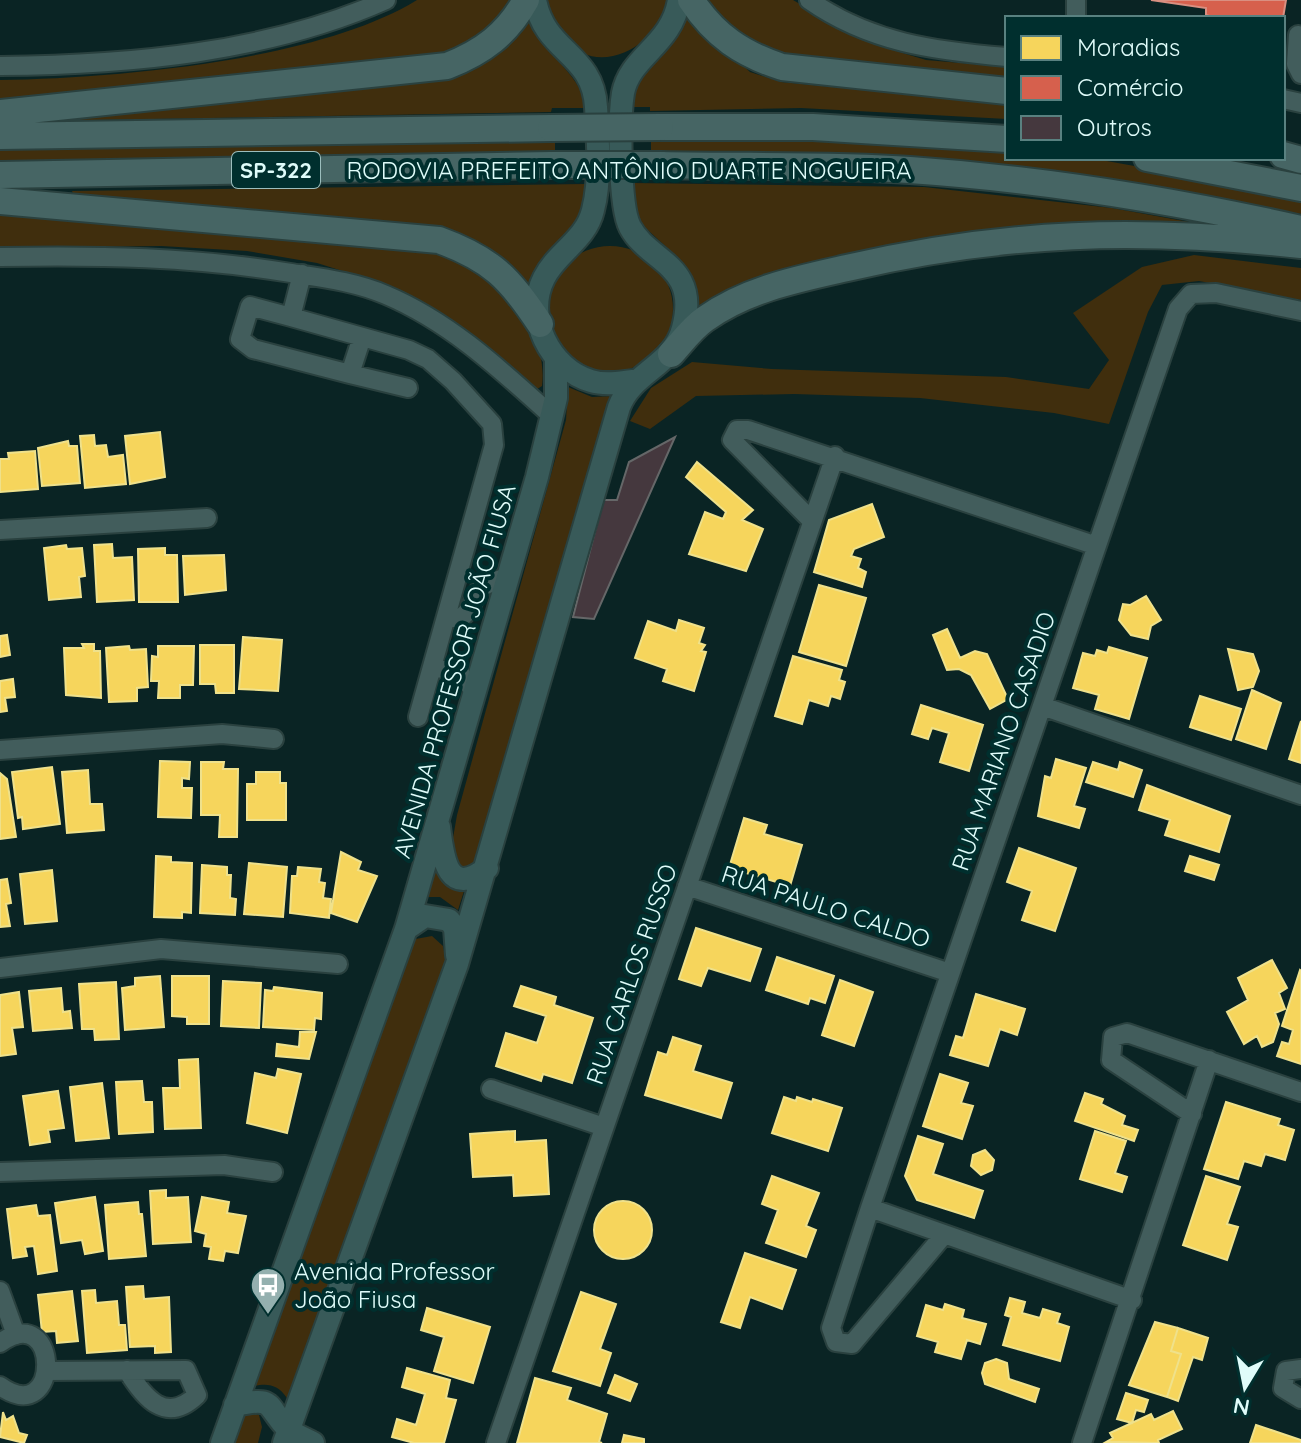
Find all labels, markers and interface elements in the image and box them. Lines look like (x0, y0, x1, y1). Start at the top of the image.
legend (1005, 16, 1285, 160)
text: Moradias (1077, 32, 1180, 62)
text: Comércio (1077, 72, 1183, 102)
text: Outros (1077, 112, 1152, 142)
road number: SP-322 (232, 152, 320, 188)
street label: RODOVIA PREFEITO ANTÔNIO DUARTE NOGUEIRA (346, 155, 912, 185)
street label: AVENIDA PROFESSOR JOÃO FIUSA (386, 481, 522, 861)
street label: RUA MARIANO CASADIO (945, 607, 1061, 875)
street label: RUA PAULO CALDO (718, 858, 934, 954)
street label: RUA CARLOS RUSSO (579, 860, 683, 1088)
place label: Avenida Professor João Fiusa (294, 1256, 495, 1314)
bus stop icon: Avenida Professor João Fiusa (249, 1266, 287, 1316)
north arrow (1205, 1347, 1285, 1427)
text: N (1231, 1392, 1252, 1422)

